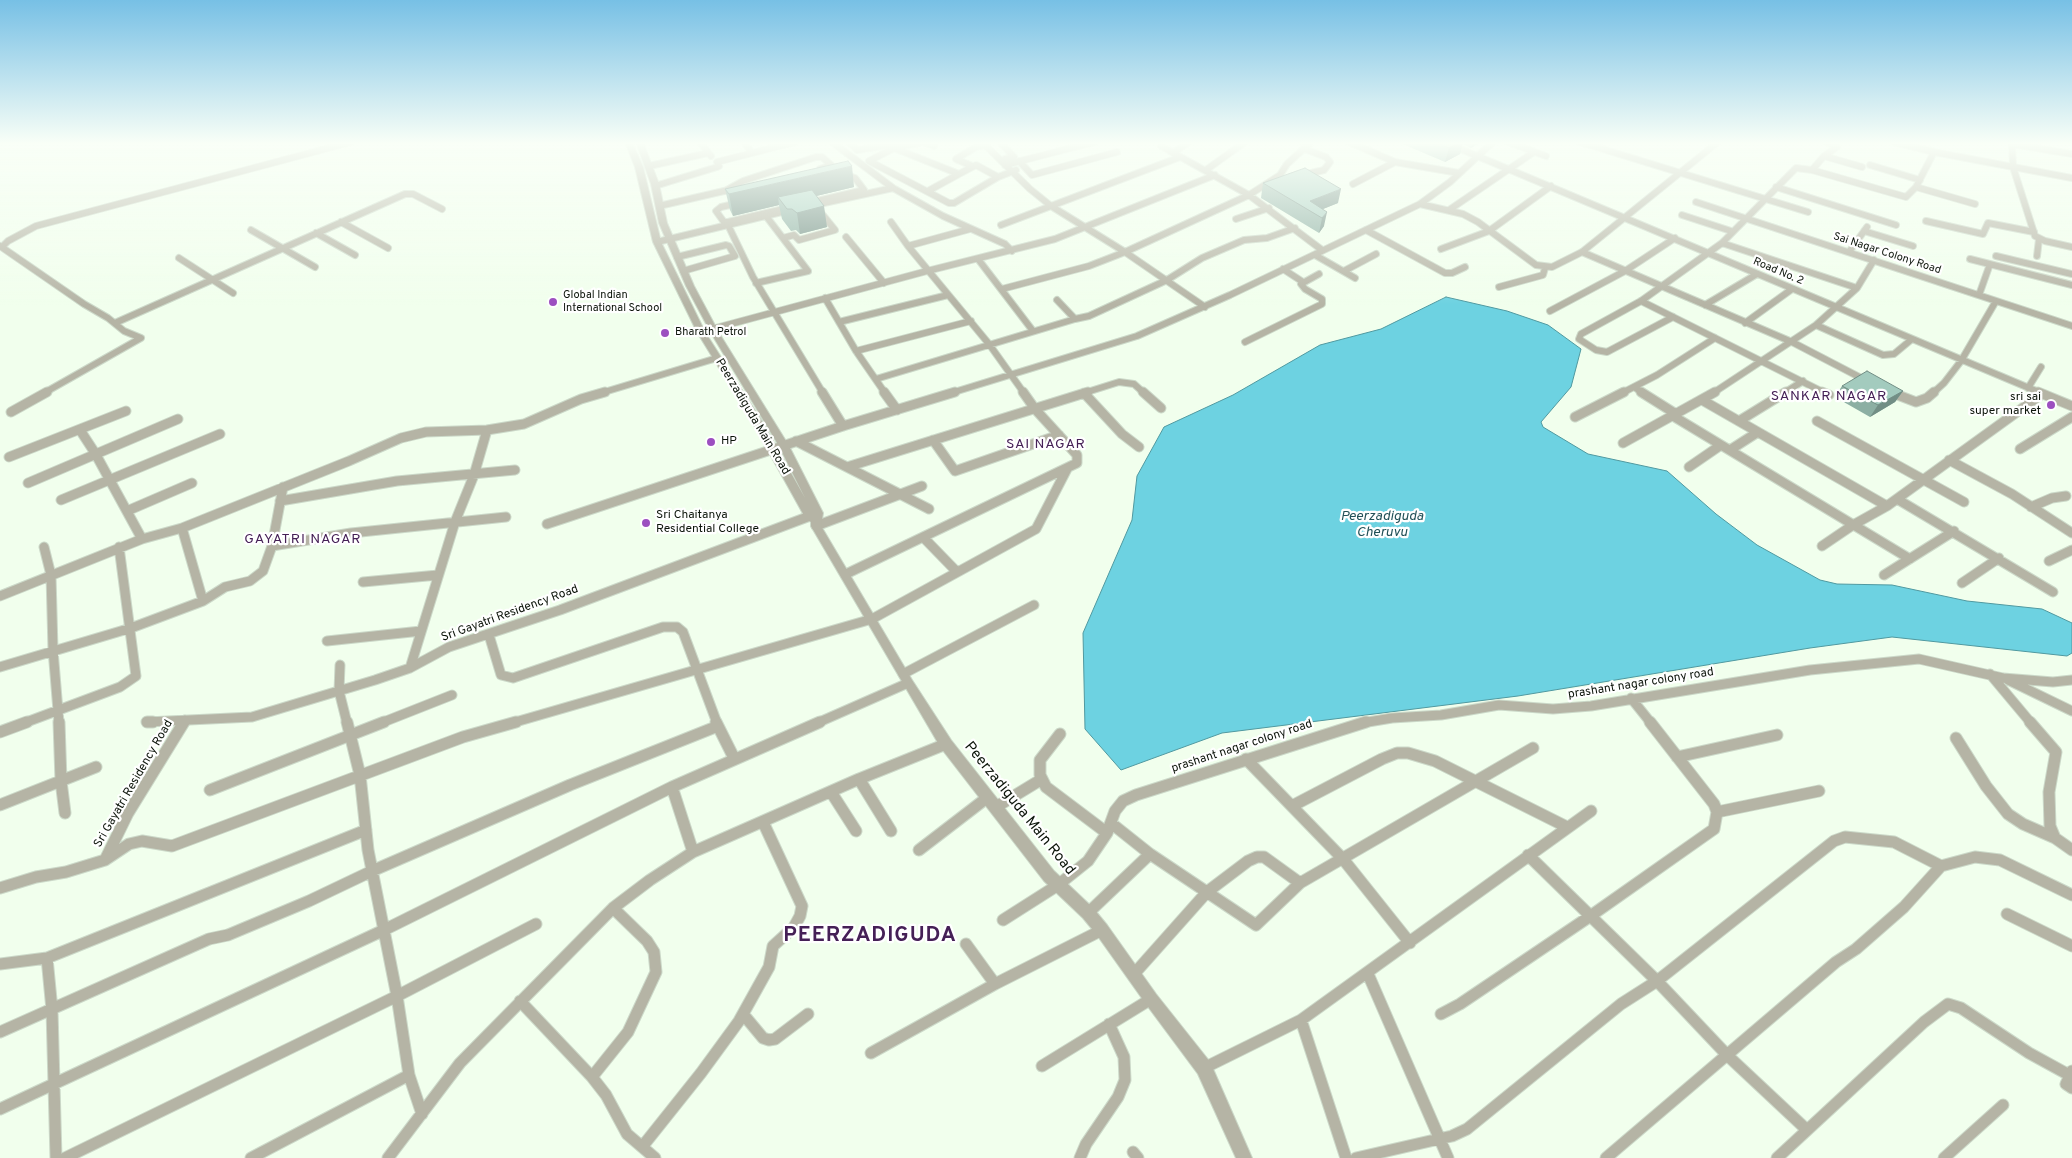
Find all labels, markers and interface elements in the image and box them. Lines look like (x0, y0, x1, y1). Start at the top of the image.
street label: Sai Nagar Colony Road (1831, 230, 1943, 278)
street label: Road No. 2 (1751, 255, 1805, 289)
place label: Global Indian International School (563, 289, 662, 315)
marker: Global Indian International School (547, 296, 559, 308)
place label: Bharath Petrol (675, 326, 746, 340)
marker: Bharath Petrol (659, 327, 671, 339)
street label: Peerzadiguda Main Road (712, 356, 792, 478)
district label: SANKAR NAGAR (1769, 389, 1889, 405)
place label: sri sai super market (1969, 391, 2041, 419)
marker: sri sai super market (2045, 399, 2057, 411)
place label: HP (721, 435, 737, 449)
marker: HP (705, 436, 717, 448)
district label: SAI NAGAR (1005, 437, 1087, 453)
place label: Sri Chaitanya Residential College (656, 509, 759, 537)
water label: Peerzadiguda Cheruvu (1340, 509, 1424, 542)
marker: Sri Chaitanya Residential College (640, 517, 652, 529)
district label: GAYATRI NAGAR (243, 532, 363, 548)
street label: Sri Gayatri Residency Road (439, 582, 581, 646)
street label: prashant nagar colony road (1567, 665, 1715, 703)
street label: prashant nagar colony road (1170, 717, 1314, 777)
street label: Sri Gayatri Residency Road (92, 718, 176, 850)
street label: Peerzadiguda Main Road (960, 739, 1078, 879)
district label: PEERZADIGUDA (782, 924, 958, 950)

